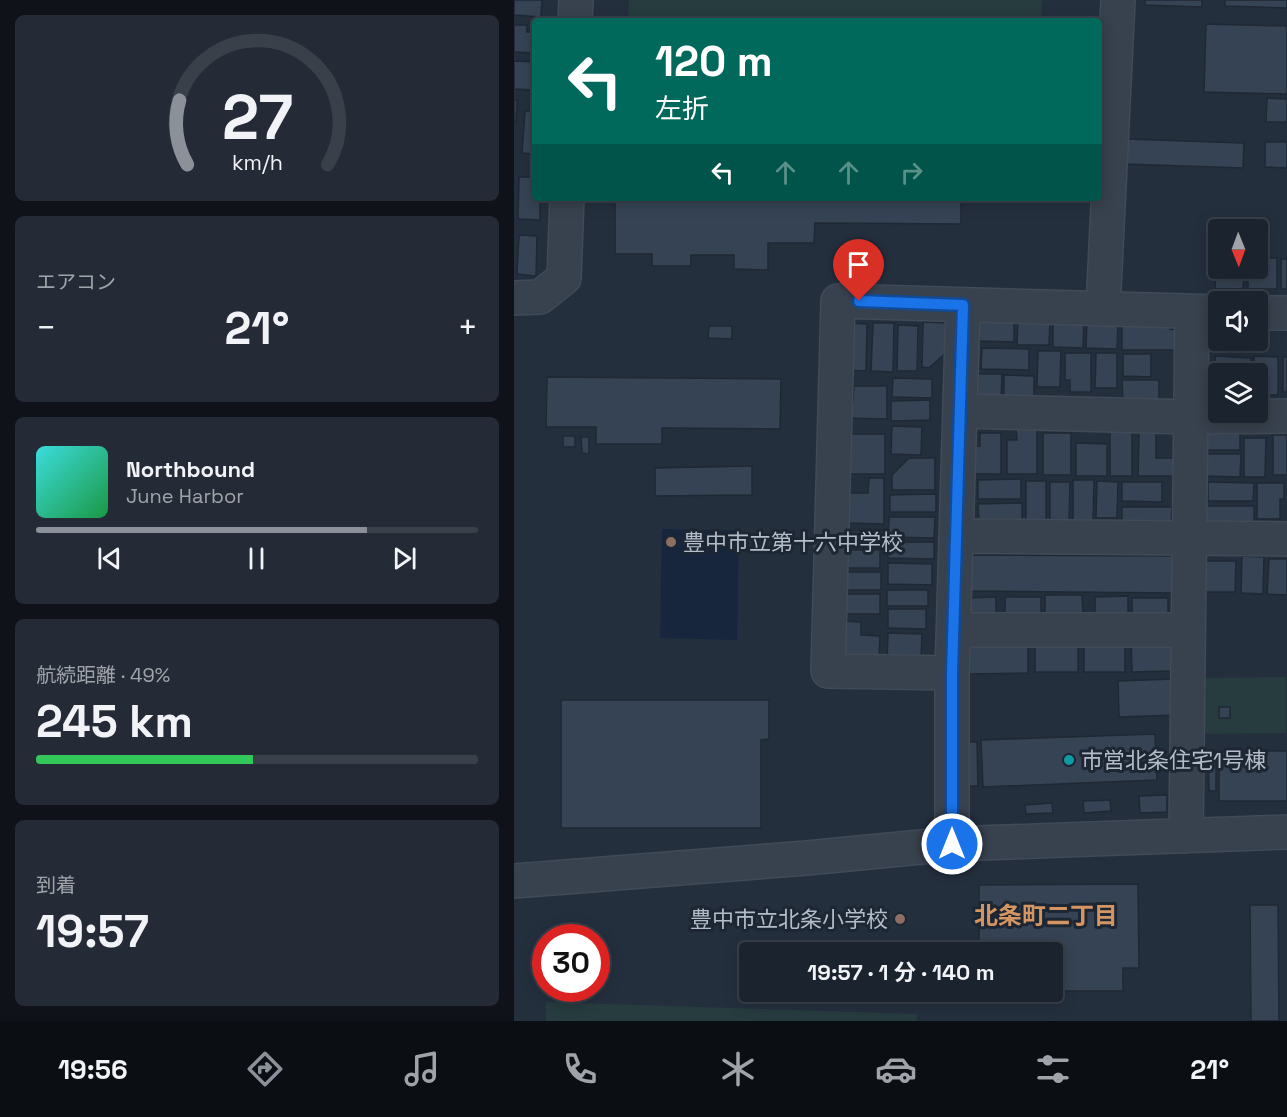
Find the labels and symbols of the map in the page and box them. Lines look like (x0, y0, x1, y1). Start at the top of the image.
north arrow (1208, 219, 1268, 279)
pin (833, 239, 884, 301)
place label: 豊中市立第十六中学校 (683, 528, 903, 556)
marker: 豊中市立第十六中学校 (664, 535, 678, 549)
place label: 市営北条住宅1号棟 (1081, 746, 1266, 774)
marker: 市営北条住宅1号棟 (1062, 753, 1076, 767)
position arrow (920, 812, 984, 876)
district label: 北条町二丁目 (974, 900, 1118, 931)
place label: 豊中市立北条小学校 (690, 905, 888, 933)
marker: 豊中市立北条小学校 (893, 912, 907, 926)
speed limit sign: 30 (532, 924, 610, 1002)

